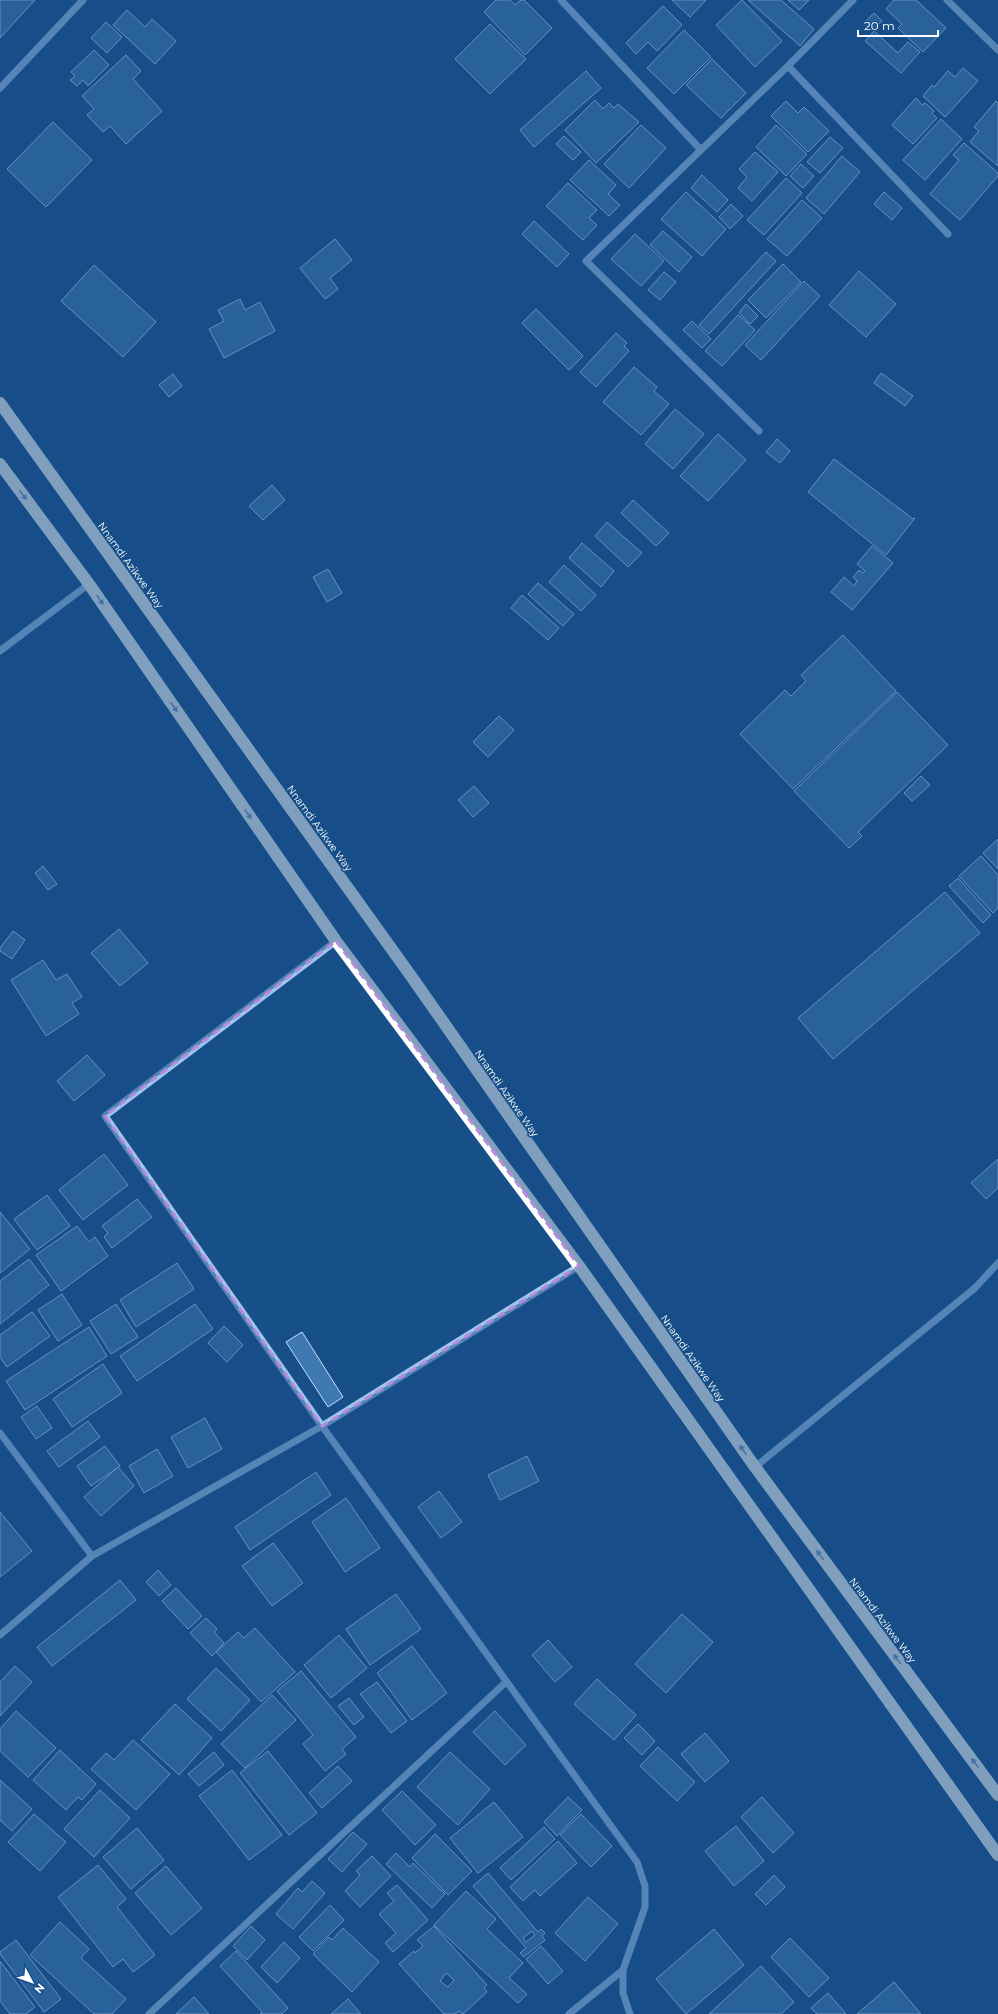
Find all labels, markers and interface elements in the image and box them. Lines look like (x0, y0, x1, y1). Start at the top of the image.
scale bar (858, 12, 938, 38)
text: 20 m (864, 18, 895, 33)
one-way arrow (19, 490, 27, 501)
street label: Nnamdi Azikwe Way (95, 520, 167, 611)
one-way arrow (96, 595, 104, 605)
one-way arrow (170, 702, 178, 712)
street label: Nnamdi Azikwe Way (284, 783, 356, 874)
one-way arrow (244, 809, 252, 819)
street label: Nnamdi Azikwe Way (472, 1047, 542, 1140)
street label: Nnamdi Azikwe Way (658, 1312, 728, 1405)
one-way arrow (739, 1444, 747, 1455)
one-way arrow (816, 1549, 824, 1560)
street label: Nnamdi Azikwe Way (846, 1575, 919, 1666)
one-way arrow (893, 1654, 901, 1664)
one-way arrow (971, 1758, 979, 1769)
north arrow (12, 1962, 52, 2002)
text: N (31, 1981, 48, 1997)

